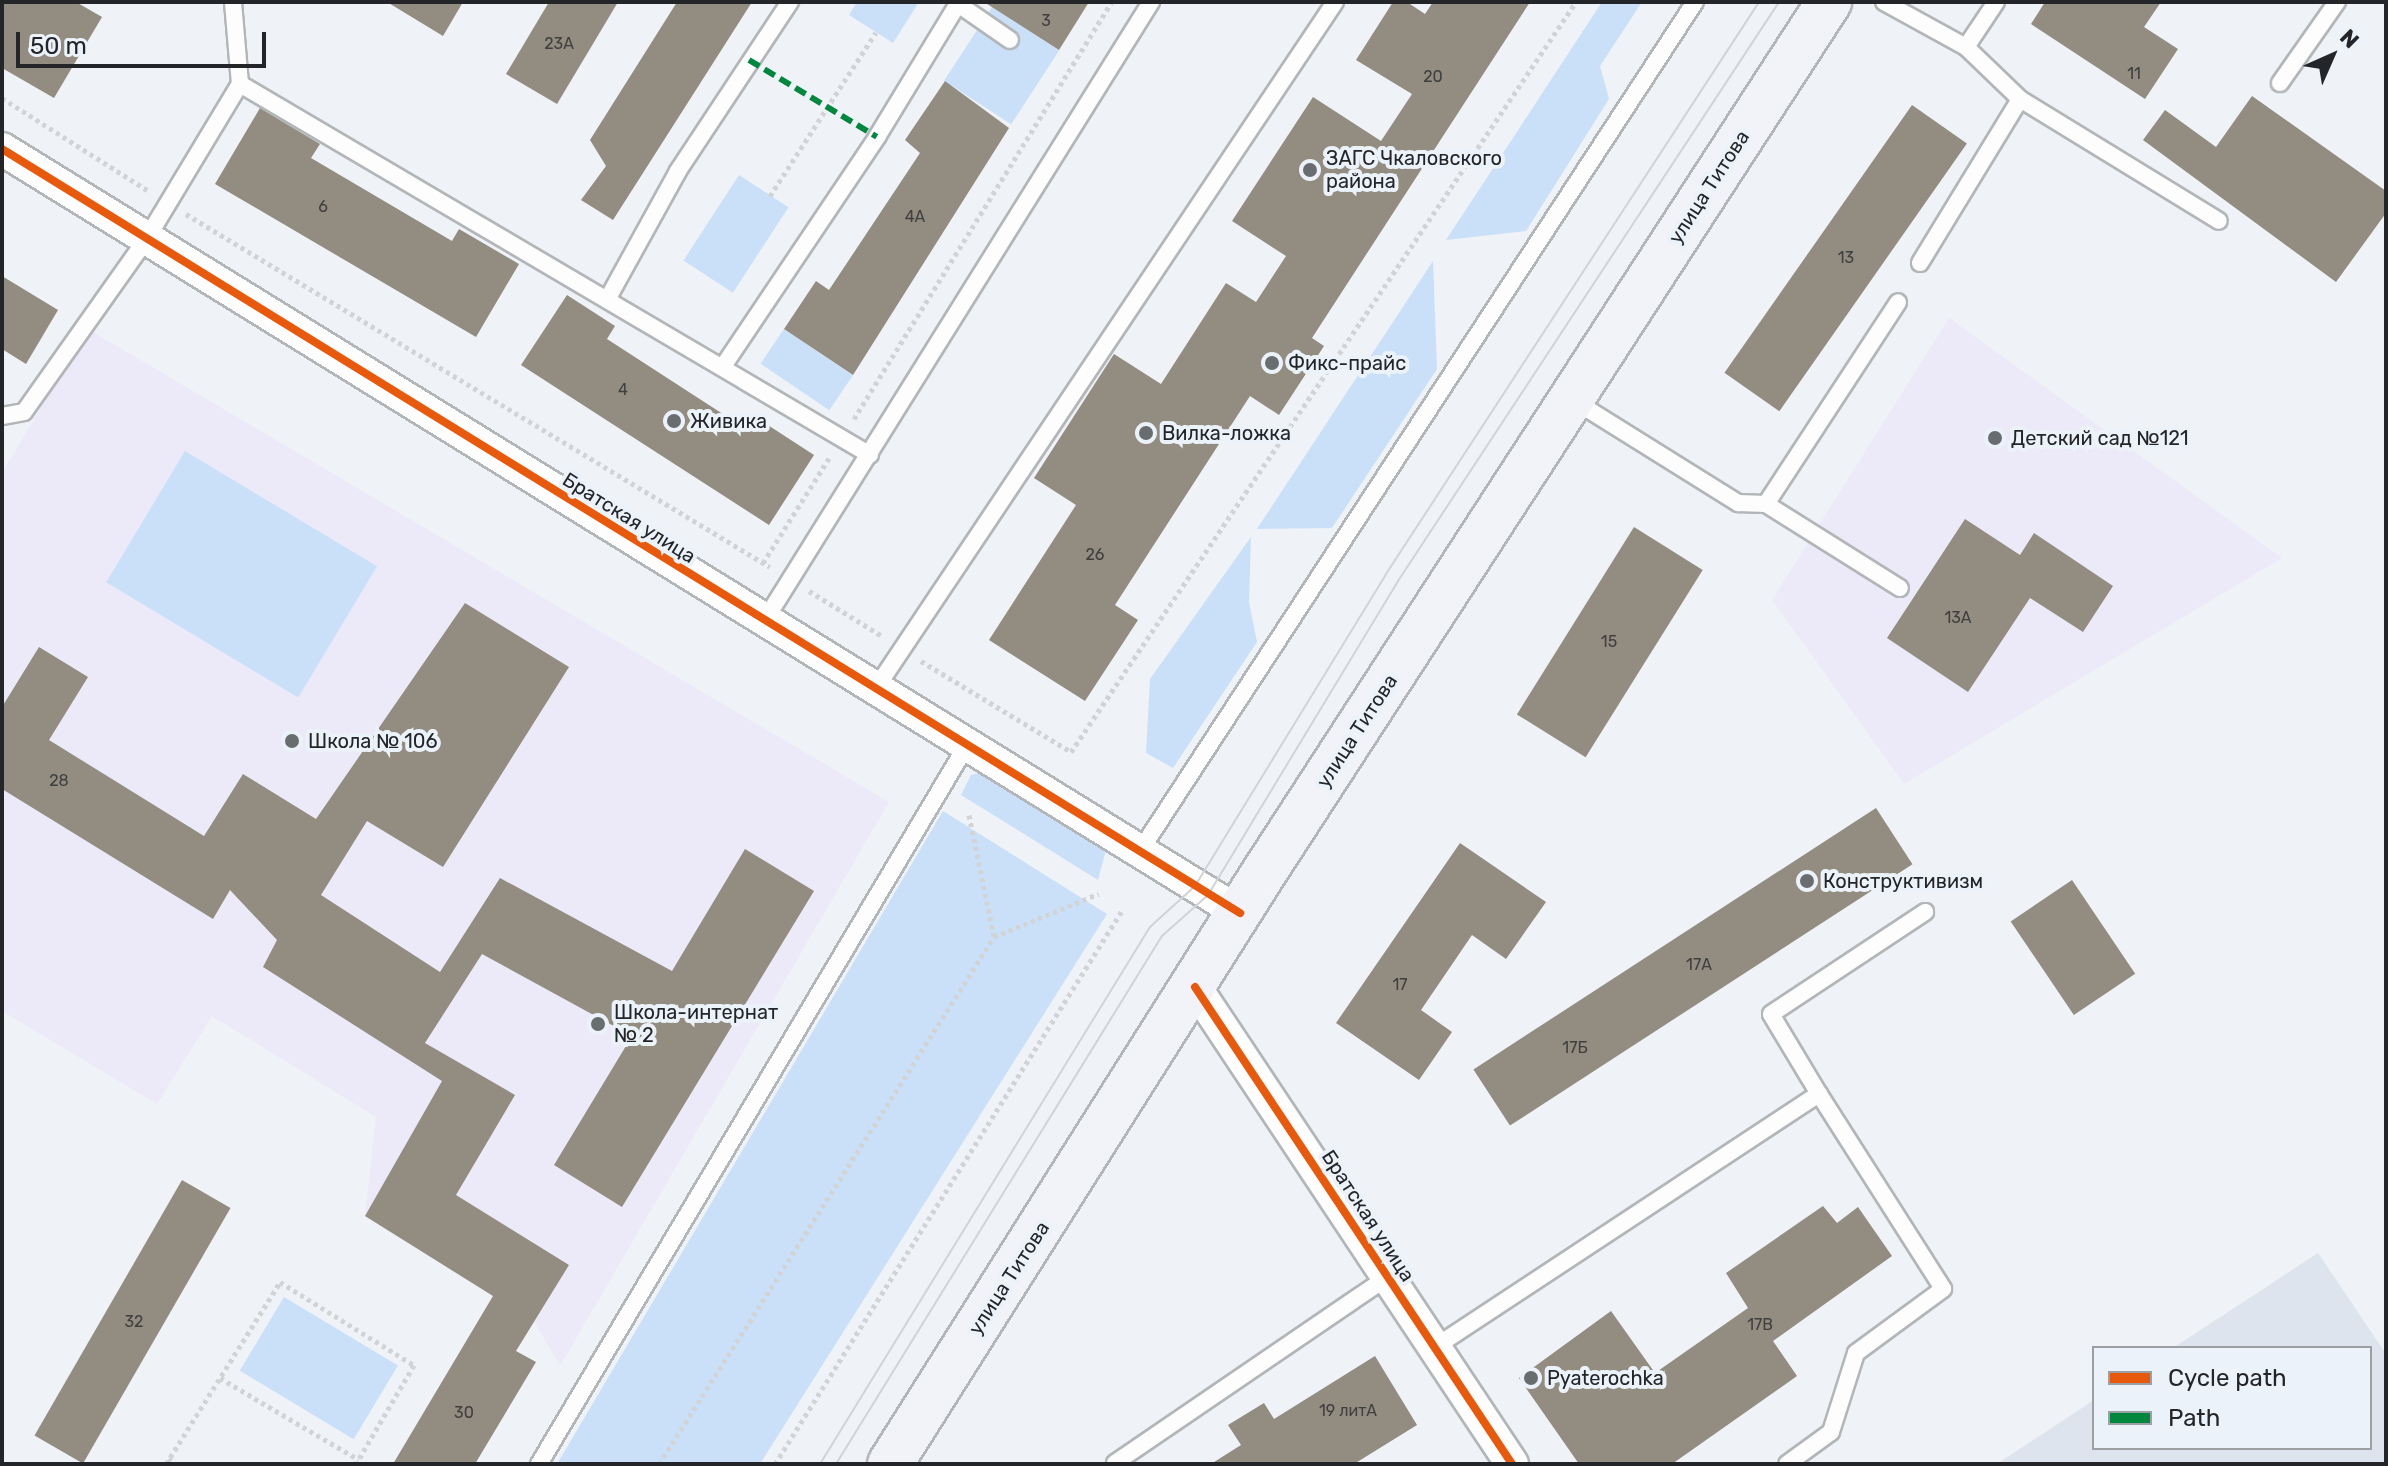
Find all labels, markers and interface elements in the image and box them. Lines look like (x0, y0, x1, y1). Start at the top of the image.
house number: 3 (1041, 11, 1051, 31)
scale bar (20, 16, 270, 66)
north arrow (2292, 16, 2372, 96)
text: N (2334, 24, 2364, 54)
text: 50 m (30, 32, 87, 60)
house number: 23А (544, 34, 574, 54)
house number: 11 (2127, 64, 2141, 84)
house number: 20 (1423, 67, 1443, 87)
street label: улица Титова (1663, 126, 1755, 248)
place label: ЗАГС Чкаловского района (1326, 146, 1502, 193)
marker: ЗАГС Чкаловского района (1301, 161, 1319, 179)
house number: 6 (318, 197, 328, 217)
house number: 4А (905, 207, 925, 227)
house number: 13 (1838, 248, 1854, 268)
place label: Фикс-прайс (1288, 351, 1406, 375)
marker: Фикс-прайс (1263, 354, 1281, 372)
house number: 4 (618, 380, 628, 400)
place label: Живика (690, 409, 767, 433)
marker: Живика (665, 412, 683, 430)
place label: Вилка-ложка (1162, 421, 1291, 445)
marker: Вилка-ложка (1137, 424, 1155, 442)
place label: Детский сад №121 (2011, 426, 2189, 450)
marker: Детский сад №121 (1986, 429, 2004, 447)
street label: Братская улица (558, 468, 700, 568)
house number: 26 (1085, 545, 1105, 565)
house number: 13А (1944, 608, 1972, 628)
house number: 15 (1601, 632, 1617, 652)
street label: улица Титова (1311, 670, 1403, 792)
place label: Школа № 106 (308, 729, 438, 753)
marker: Школа № 106 (283, 732, 301, 750)
house number: 28 (49, 771, 69, 791)
place label: Конструктивизм (1823, 869, 1983, 893)
marker: Конструктивизм (1798, 872, 1816, 890)
house number: 17А (1686, 955, 1712, 975)
house number: 17 (1392, 975, 1408, 995)
place label: Школа-интернат № 2 (614, 1000, 778, 1047)
marker: Школа-интернат № 2 (589, 1015, 607, 1033)
house number: 17Б (1562, 1038, 1588, 1058)
street label: Братская улица (1317, 1146, 1419, 1286)
street label: улица Титова (963, 1217, 1055, 1339)
house number: 32 (124, 1312, 144, 1332)
house number: 17В (1747, 1315, 1773, 1335)
legend (2092, 1346, 2372, 1450)
text: Cycle path (2168, 1364, 2287, 1392)
place label: Pyaterochka (1547, 1366, 1664, 1390)
marker: Pyaterochka (1522, 1369, 1540, 1387)
house number: 19 литА (1319, 1401, 1377, 1421)
house number: 30 (454, 1403, 474, 1423)
text: Path (2168, 1404, 2220, 1432)

